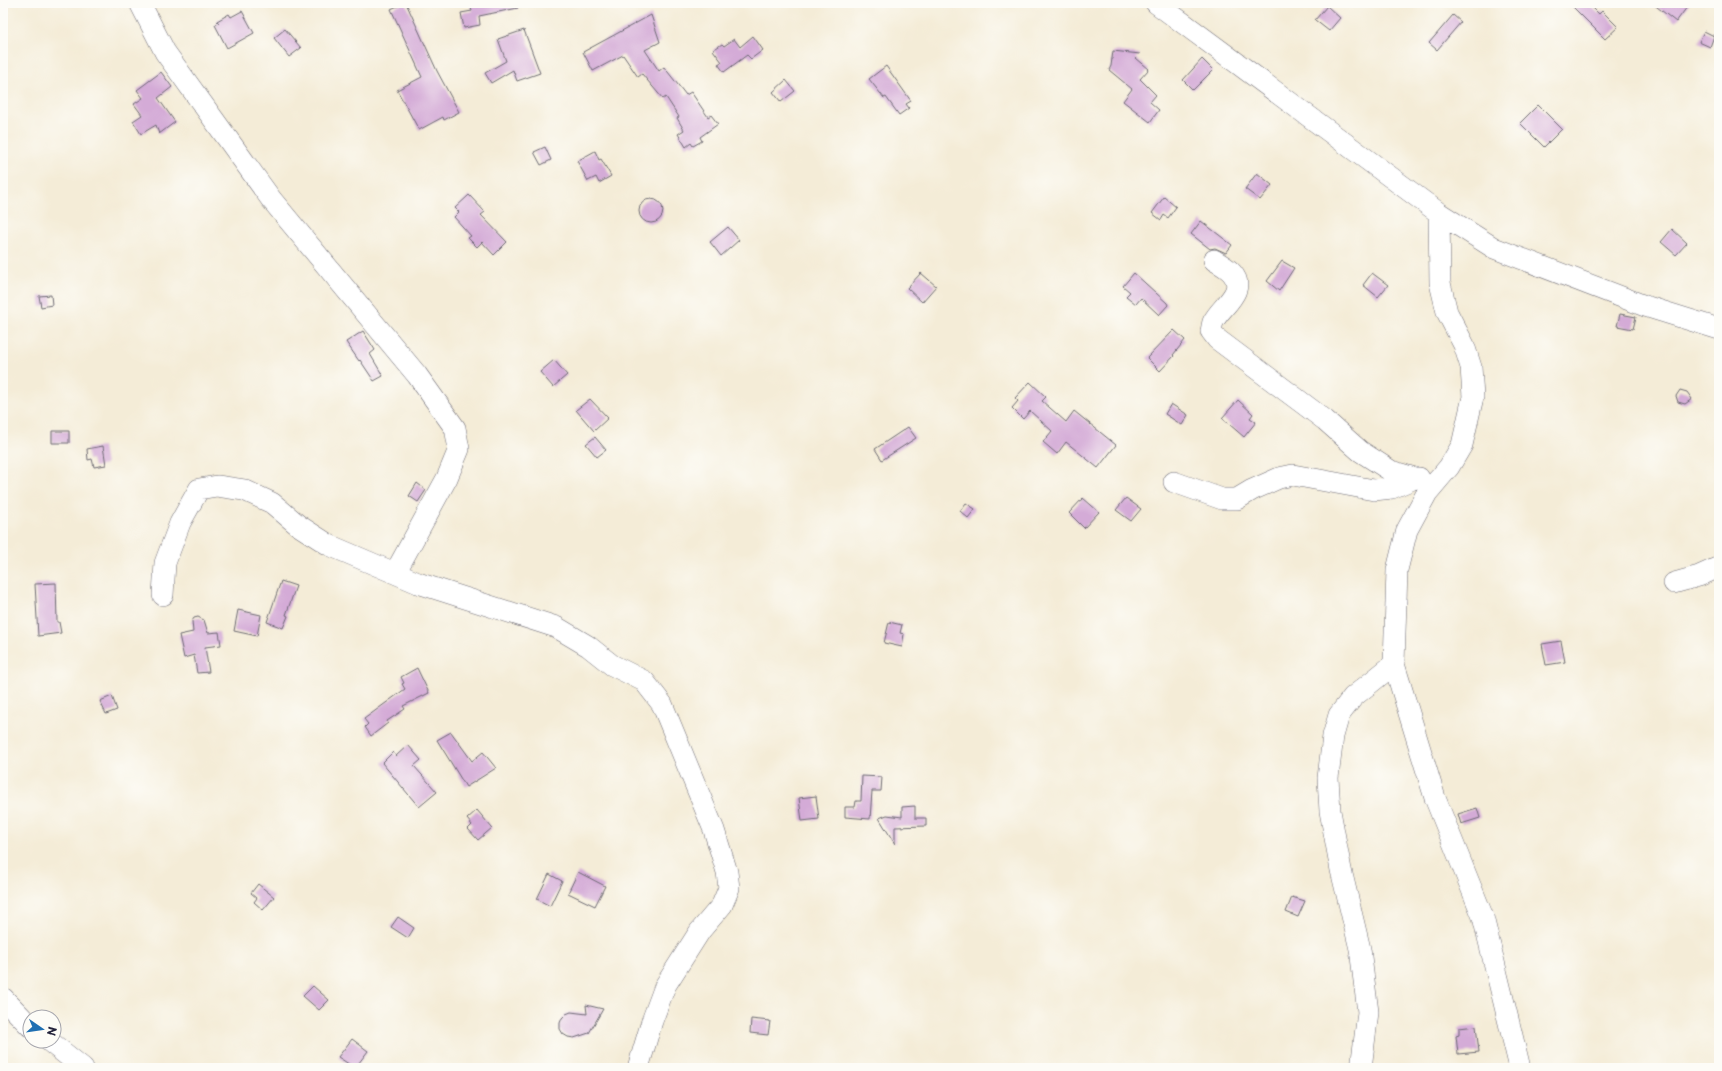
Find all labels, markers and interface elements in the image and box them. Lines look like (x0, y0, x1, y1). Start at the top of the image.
north arrow (22, 1009, 62, 1049)
text: N (43, 1025, 61, 1038)

